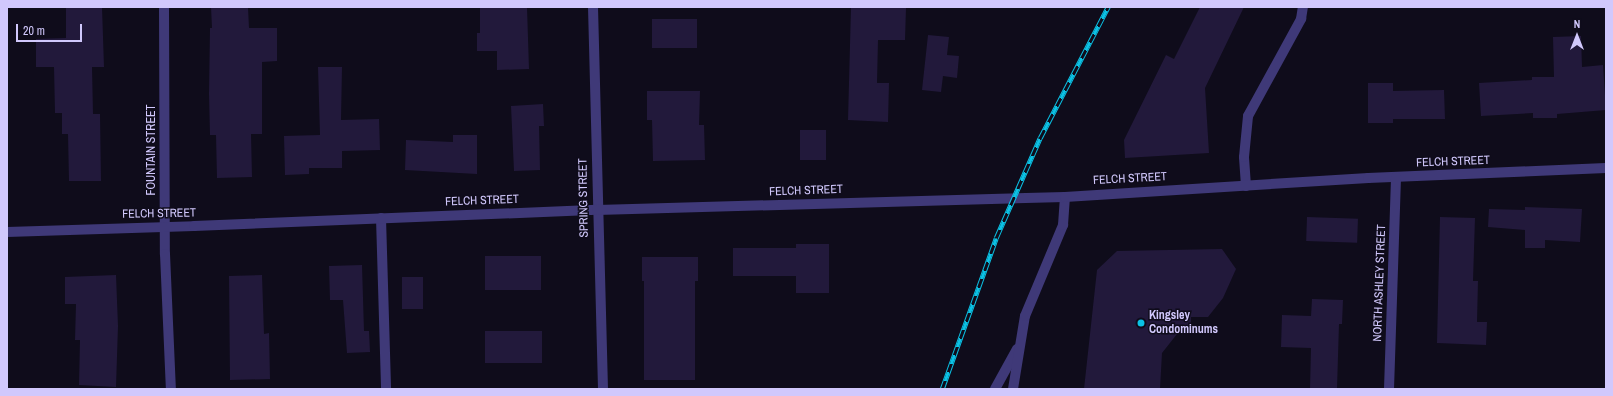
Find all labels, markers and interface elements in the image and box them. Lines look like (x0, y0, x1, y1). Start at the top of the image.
scale bar (18, 16, 84, 42)
north arrow (1557, 16, 1597, 56)
text: N (1574, 17, 1580, 31)
text: 20 m (23, 23, 45, 39)
street label: FOUNTAIN STREET (145, 104, 159, 196)
street label: FELCH STREET (1416, 154, 1490, 170)
street label: SPRING STREET (576, 158, 592, 238)
street label: FELCH STREET (1093, 170, 1167, 188)
street label: FELCH STREET (769, 183, 843, 199)
street label: FELCH STREET (445, 193, 519, 209)
street label: FELCH STREET (122, 206, 196, 222)
street label: NORTH ASHLEY STREET (1371, 224, 1389, 342)
place label: Kingsley Condominums (1149, 309, 1218, 337)
marker: Kingsley Condominums (1136, 318, 1146, 328)

